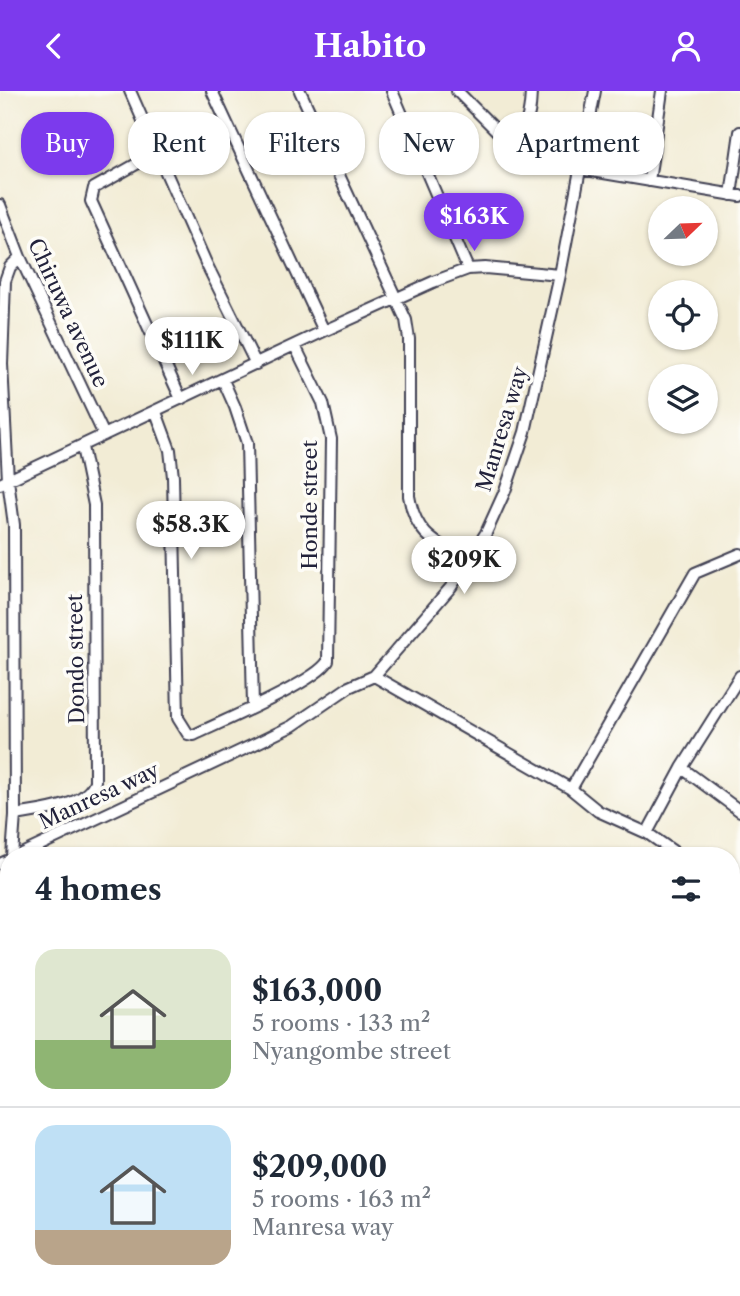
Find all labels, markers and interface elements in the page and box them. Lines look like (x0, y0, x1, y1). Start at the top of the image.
text: Habito (314, 26, 426, 65)
icon: back (35, 27, 73, 65)
icon: person (667, 27, 705, 65)
chip: Buy (21, 112, 114, 175)
chip: Rent (128, 112, 230, 175)
chip: Filters (244, 112, 365, 175)
chip: New (379, 112, 479, 175)
chip: Apartment (493, 112, 664, 175)
pin: $163K (425, 193, 523, 253)
north arrow (648, 196, 718, 266)
map controls (648, 196, 718, 434)
text: $163K (440, 202, 508, 230)
street label: Chiruwa avenue (23, 234, 114, 391)
button: locate (648, 280, 718, 350)
pin: $111K (143, 317, 241, 377)
text: $111K (161, 326, 223, 354)
street label: Manresa way (471, 363, 532, 494)
button: layers (648, 364, 718, 434)
street label: Honde street (297, 440, 322, 570)
pin: $58.3K (134, 501, 248, 561)
text: $58.3K (152, 510, 230, 538)
pin: $209K (415, 537, 513, 596)
text: $209K (427, 545, 501, 573)
street label: Dondo street (62, 593, 89, 724)
street label: Manresa way (35, 757, 163, 834)
icon: filters (667, 870, 705, 908)
text: 4 homes (35, 871, 162, 908)
text: $163,000 (252, 972, 382, 1009)
icon: home (91, 977, 175, 1061)
text: 5 rooms · 133 m² (252, 1009, 430, 1037)
text: Nyangombe street (252, 1037, 451, 1065)
text: $209,000 (252, 1148, 387, 1185)
icon: home (91, 1153, 175, 1237)
text: 5 rooms · 163 m² (252, 1185, 431, 1213)
text: Manresa way (252, 1213, 394, 1241)

